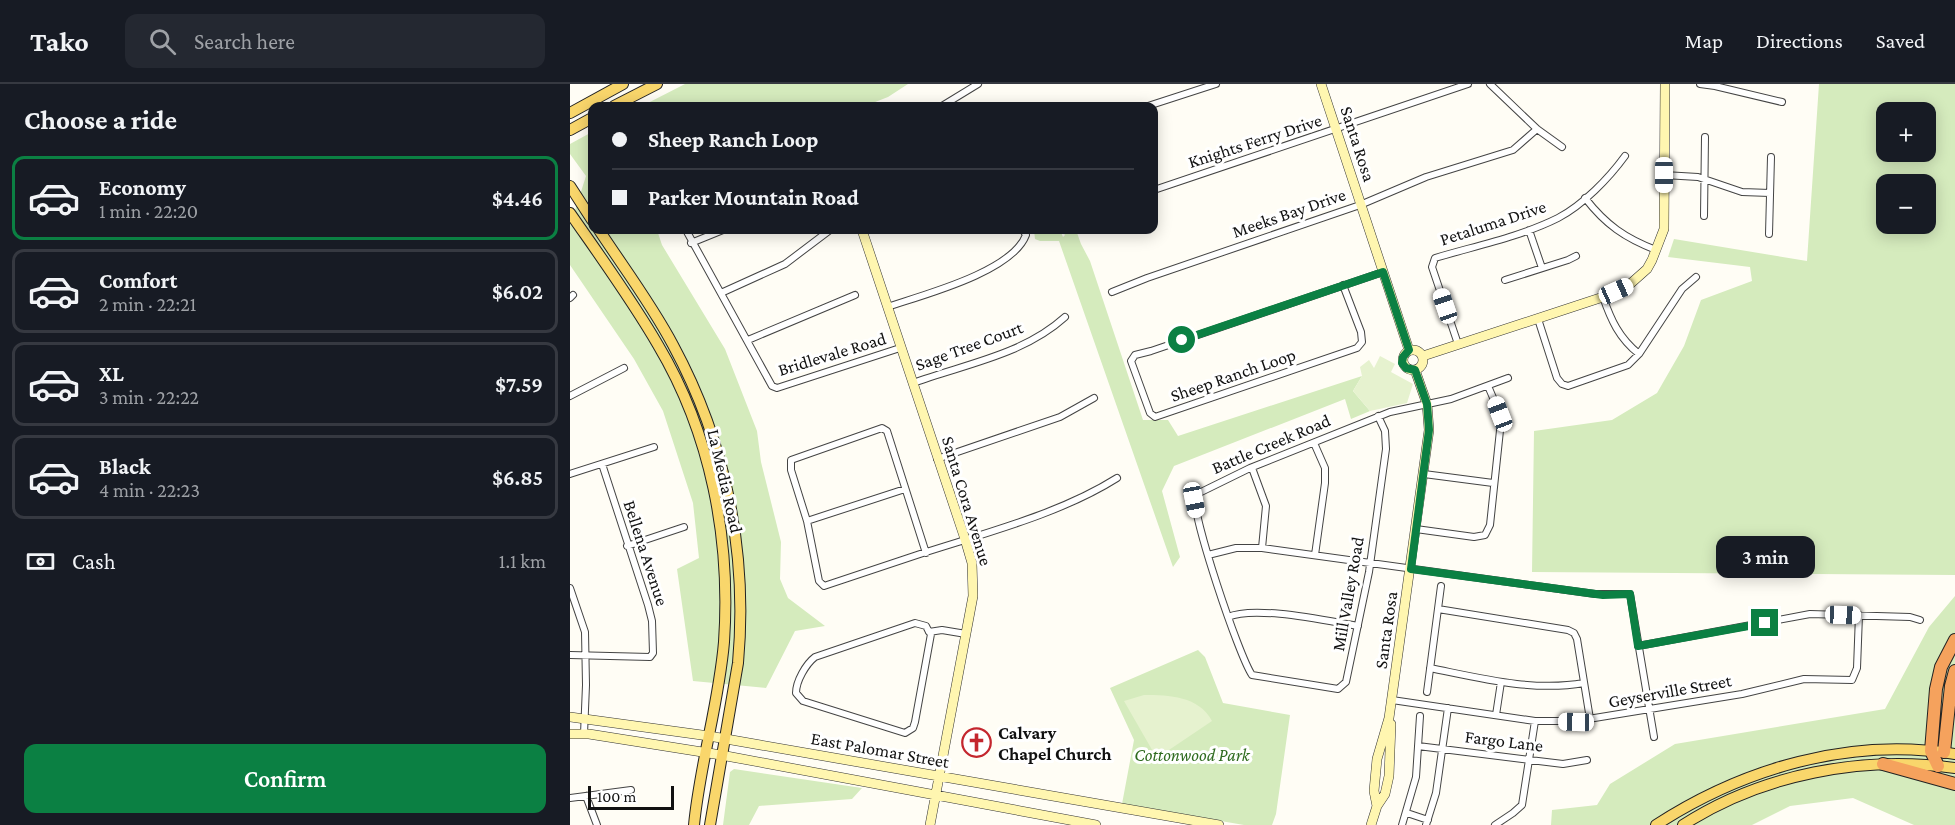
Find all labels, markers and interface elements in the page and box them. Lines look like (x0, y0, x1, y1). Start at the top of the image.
search box (125, 14, 545, 68)
icon: search (146, 25, 179, 58)
text: Tako (30, 26, 89, 57)
text: Search here (194, 29, 295, 54)
text: Map (1685, 29, 1723, 53)
text: Directions (1756, 29, 1843, 53)
text: Saved (1876, 29, 1925, 53)
map controls (1876, 102, 1936, 234)
button: + (1876, 102, 1936, 162)
street label: Santa Rosa (1336, 104, 1380, 184)
text: Choose a ride (24, 105, 177, 135)
street label: Knights Ferry Drive (1186, 110, 1324, 172)
text: Sheep Ranch Loop (648, 127, 818, 152)
car (1655, 157, 1673, 193)
icon: car (27, 171, 81, 225)
button: − (1876, 174, 1936, 234)
text: Economy (99, 175, 186, 200)
street label: Meeks Bay Drive (1230, 184, 1348, 242)
text: Parker Mountain Road (648, 185, 859, 210)
text: $4.46 (492, 186, 543, 211)
street label: Petaluma Drive (1437, 196, 1549, 250)
text: 1 min · 22:20 (99, 200, 198, 222)
icon: car (27, 264, 81, 318)
text: Comfort (99, 268, 177, 293)
car (1596, 275, 1636, 307)
text: $6.02 (492, 279, 543, 304)
car (1431, 286, 1459, 326)
text: 2 min · 22:21 (99, 293, 196, 315)
street label: Sage Tree Court (912, 317, 1026, 375)
route start (1168, 326, 1195, 353)
street label: Bridlevale Road (776, 328, 889, 380)
street label: Sheep Ranch Loop (1168, 344, 1298, 406)
icon: car (27, 357, 81, 411)
text: XL (99, 361, 124, 386)
text: $7.59 (495, 372, 543, 397)
text: 3 min · 22:22 (99, 386, 199, 408)
car (1485, 394, 1515, 434)
street label: Battle Creek Road (1209, 410, 1334, 478)
street label: La Media Road (703, 427, 747, 535)
street label: Santa Cora Avenue (938, 434, 996, 568)
icon: car (27, 450, 81, 504)
text: Black (99, 454, 151, 479)
text: $6.85 (492, 465, 543, 490)
text: 4 min · 22:23 (99, 479, 200, 501)
car (1182, 481, 1206, 519)
street label: Bellena Avenue (620, 498, 672, 608)
street label: Mill Valley Road (1328, 535, 1368, 653)
callout: 3 min (1716, 536, 1814, 578)
icon: cash (24, 545, 57, 578)
text: 3 min (1742, 546, 1789, 568)
text: Cash (72, 549, 116, 574)
text: 1.1 km (499, 550, 546, 572)
street label: Santa Rosa (1371, 590, 1401, 670)
car (1825, 605, 1861, 625)
route end (1751, 609, 1778, 636)
street label: Geyserville Street (1607, 670, 1734, 712)
car (1558, 713, 1594, 731)
place label: Calvary Chapel Church (998, 723, 1112, 764)
street label: Fargo Lane (1464, 726, 1544, 756)
church icon: Calvary Chapel Church (961, 727, 993, 759)
street label: East Palomar Street (809, 728, 952, 772)
button: Confirm (24, 744, 546, 813)
park label: Cottonwood Park (1134, 745, 1251, 765)
scale bar (588, 783, 674, 810)
text: 100 m (597, 788, 636, 805)

